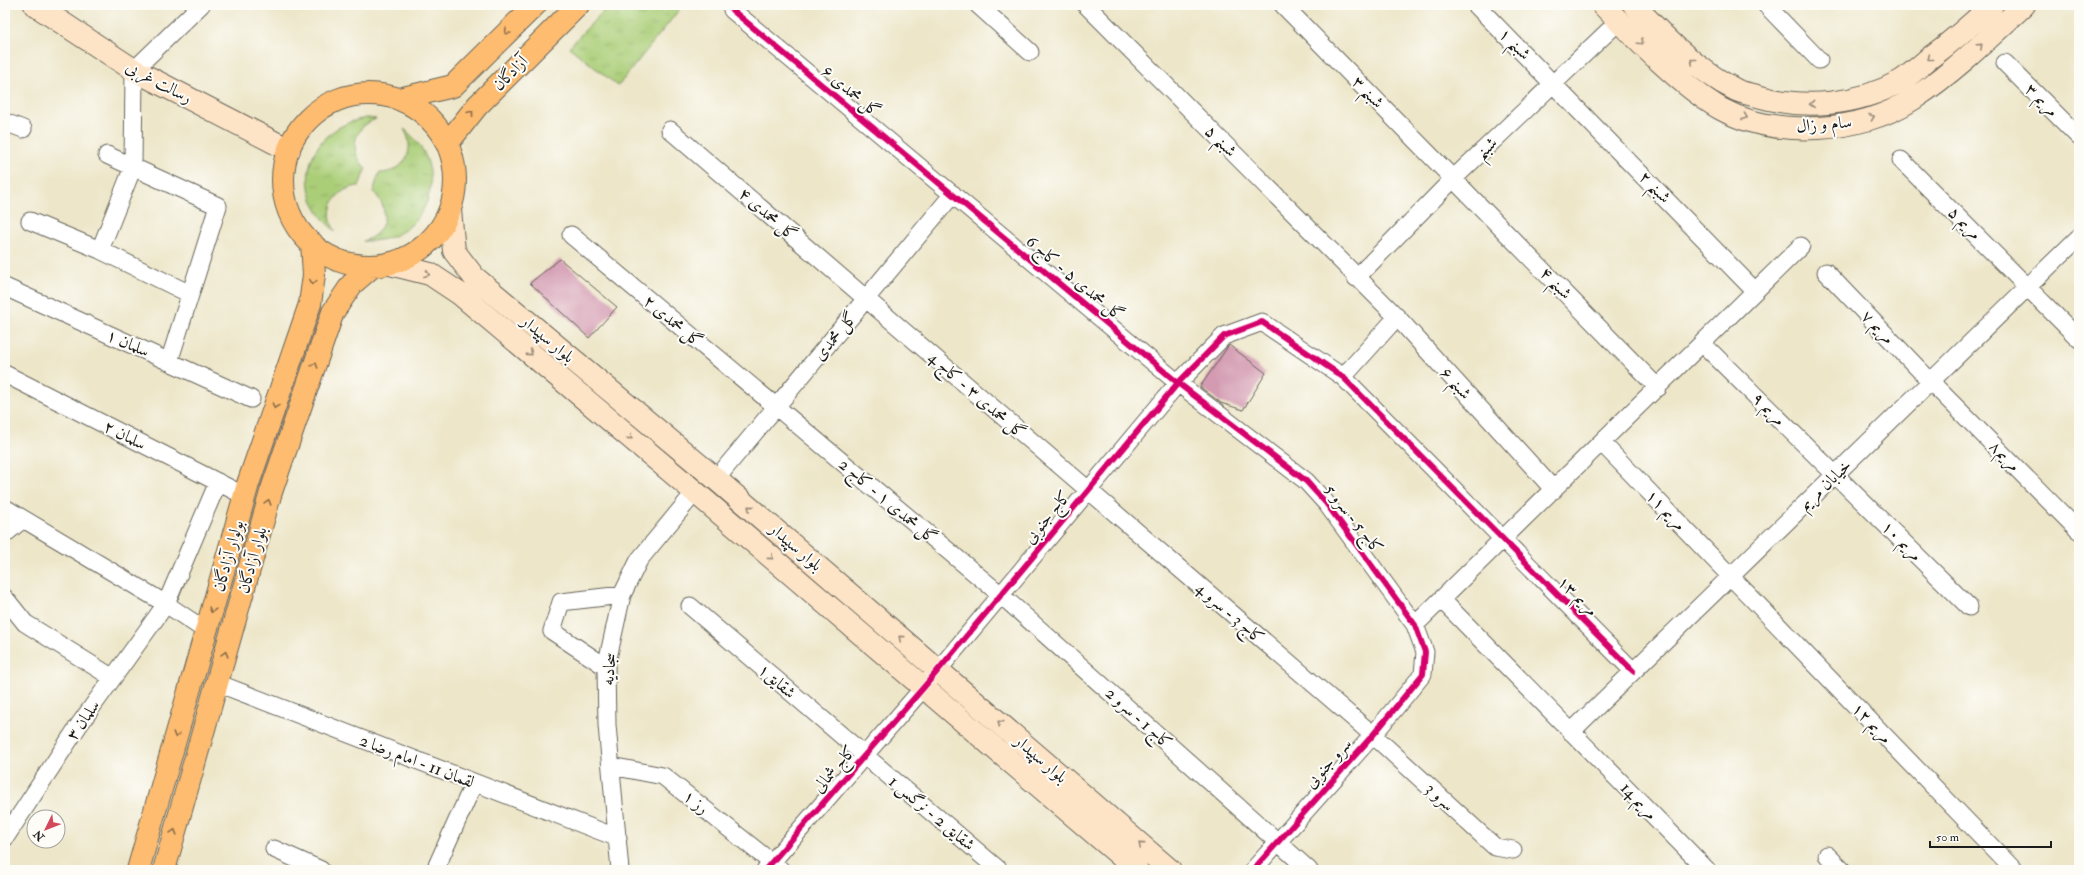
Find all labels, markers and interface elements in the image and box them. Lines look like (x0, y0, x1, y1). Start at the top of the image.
street label: شبنم ۱ (1490, 24, 1535, 69)
one-way arrow (504, 28, 512, 35)
one-way arrow (1636, 37, 1644, 45)
one-way arrow (1976, 44, 1983, 51)
street label: آزادگان (488, 49, 534, 95)
one-way arrow (1928, 53, 1935, 60)
street label: رسالت غربی (121, 56, 196, 110)
one-way arrow (1690, 59, 1697, 66)
street label: گل محمدی ۶ (817, 60, 885, 123)
street label: شبنم ۳ (1343, 71, 1388, 117)
street label: مریم ۳ (2018, 79, 2063, 124)
one-way arrow (1809, 99, 1815, 108)
one-way arrow (466, 111, 473, 118)
street label: سام و زال (1795, 111, 1853, 141)
one-way arrow (1742, 113, 1749, 121)
one-way arrow (1869, 113, 1876, 121)
street label: شبنم ۵ (1196, 121, 1241, 166)
street label: شبنم (1470, 132, 1506, 168)
street label: شبنم ۲ (1630, 166, 1675, 212)
street label: گل محمدی ۴ (734, 183, 802, 246)
street label: مریم ۵ (1941, 202, 1986, 247)
street label: گل محمدی ۵ - کاج 6 (1019, 231, 1128, 328)
street label: شبنم ۴ (1531, 262, 1576, 308)
one-way arrow (424, 270, 431, 278)
one-way arrow (309, 279, 318, 285)
street label: گل محمدی ۲ (639, 290, 707, 353)
street label: مریم ۷ (1854, 306, 1899, 351)
street label: گل محمدی (809, 307, 862, 365)
street label: بلوار سپیدار (515, 309, 579, 368)
street label: سلمان ۱ (103, 324, 153, 362)
street label: گل محمدی ۳ - کاج 4 (921, 347, 1030, 446)
one-way arrow (526, 348, 533, 355)
one-way arrow (310, 362, 318, 369)
street label: شبنم ۶ (1431, 362, 1476, 408)
street label: مریم ۹ (1745, 388, 1790, 433)
one-way arrow (272, 402, 280, 409)
street label: سلمان ۲ (100, 415, 150, 455)
one-way arrow (625, 432, 632, 439)
street label: مریم۸ (1982, 436, 2025, 479)
street label: گل محمدی ۱ - کاج 2 (832, 454, 941, 551)
street label: خیابان مریم (1794, 455, 1858, 518)
street label: کاج 5 - سرو 5 (1317, 480, 1388, 561)
street label: مریم ۱۱ (1639, 485, 1691, 538)
street label: کاج جنوبی (1019, 486, 1078, 550)
one-way arrow (263, 498, 272, 505)
one-way arrow (747, 505, 754, 512)
street label: مریم ۱۰ (1874, 516, 1927, 569)
street label: بلوار سپیدار (763, 517, 827, 576)
street label: بولوار آزادگان (208, 518, 248, 594)
street label: بلوار آزادگان (232, 524, 272, 596)
one-way arrow (767, 552, 774, 559)
street label: مریم ۱۳ (1550, 571, 1603, 624)
street label: کاج 3 - سرو 4 (1189, 578, 1268, 651)
one-way arrow (208, 606, 217, 613)
one-way arrow (899, 636, 906, 643)
one-way arrow (220, 650, 229, 657)
street label: سجادیه (597, 651, 621, 687)
street label: شقایق۱ (754, 659, 800, 703)
street label: کاج 1 - سرو 2 (1099, 683, 1177, 756)
street label: سلمان ۳ (62, 696, 104, 744)
street label: مریم ۱۲ (1845, 698, 1897, 751)
one-way arrow (997, 721, 1004, 728)
street label: لقمان 11 - امام رضا 2 (355, 729, 477, 796)
street label: بلوار سپیدار (1008, 729, 1072, 788)
one-way arrow (173, 732, 181, 738)
street label: سرو جنوبی (1300, 733, 1358, 794)
street label: کاج شمالی (808, 741, 863, 800)
street label: شقایق 2 - نرگس 1 (884, 771, 979, 856)
street label: سرو 3 (1420, 778, 1459, 816)
street label: مریم 14 (1613, 778, 1662, 827)
street label: رز ۱ (679, 785, 713, 819)
north arrow (26, 809, 66, 849)
scale bar (1930, 823, 2051, 849)
text: N (30, 827, 48, 844)
one-way arrow (169, 829, 178, 836)
text: 50 m (1936, 830, 1960, 845)
one-way arrow (1138, 842, 1145, 849)

